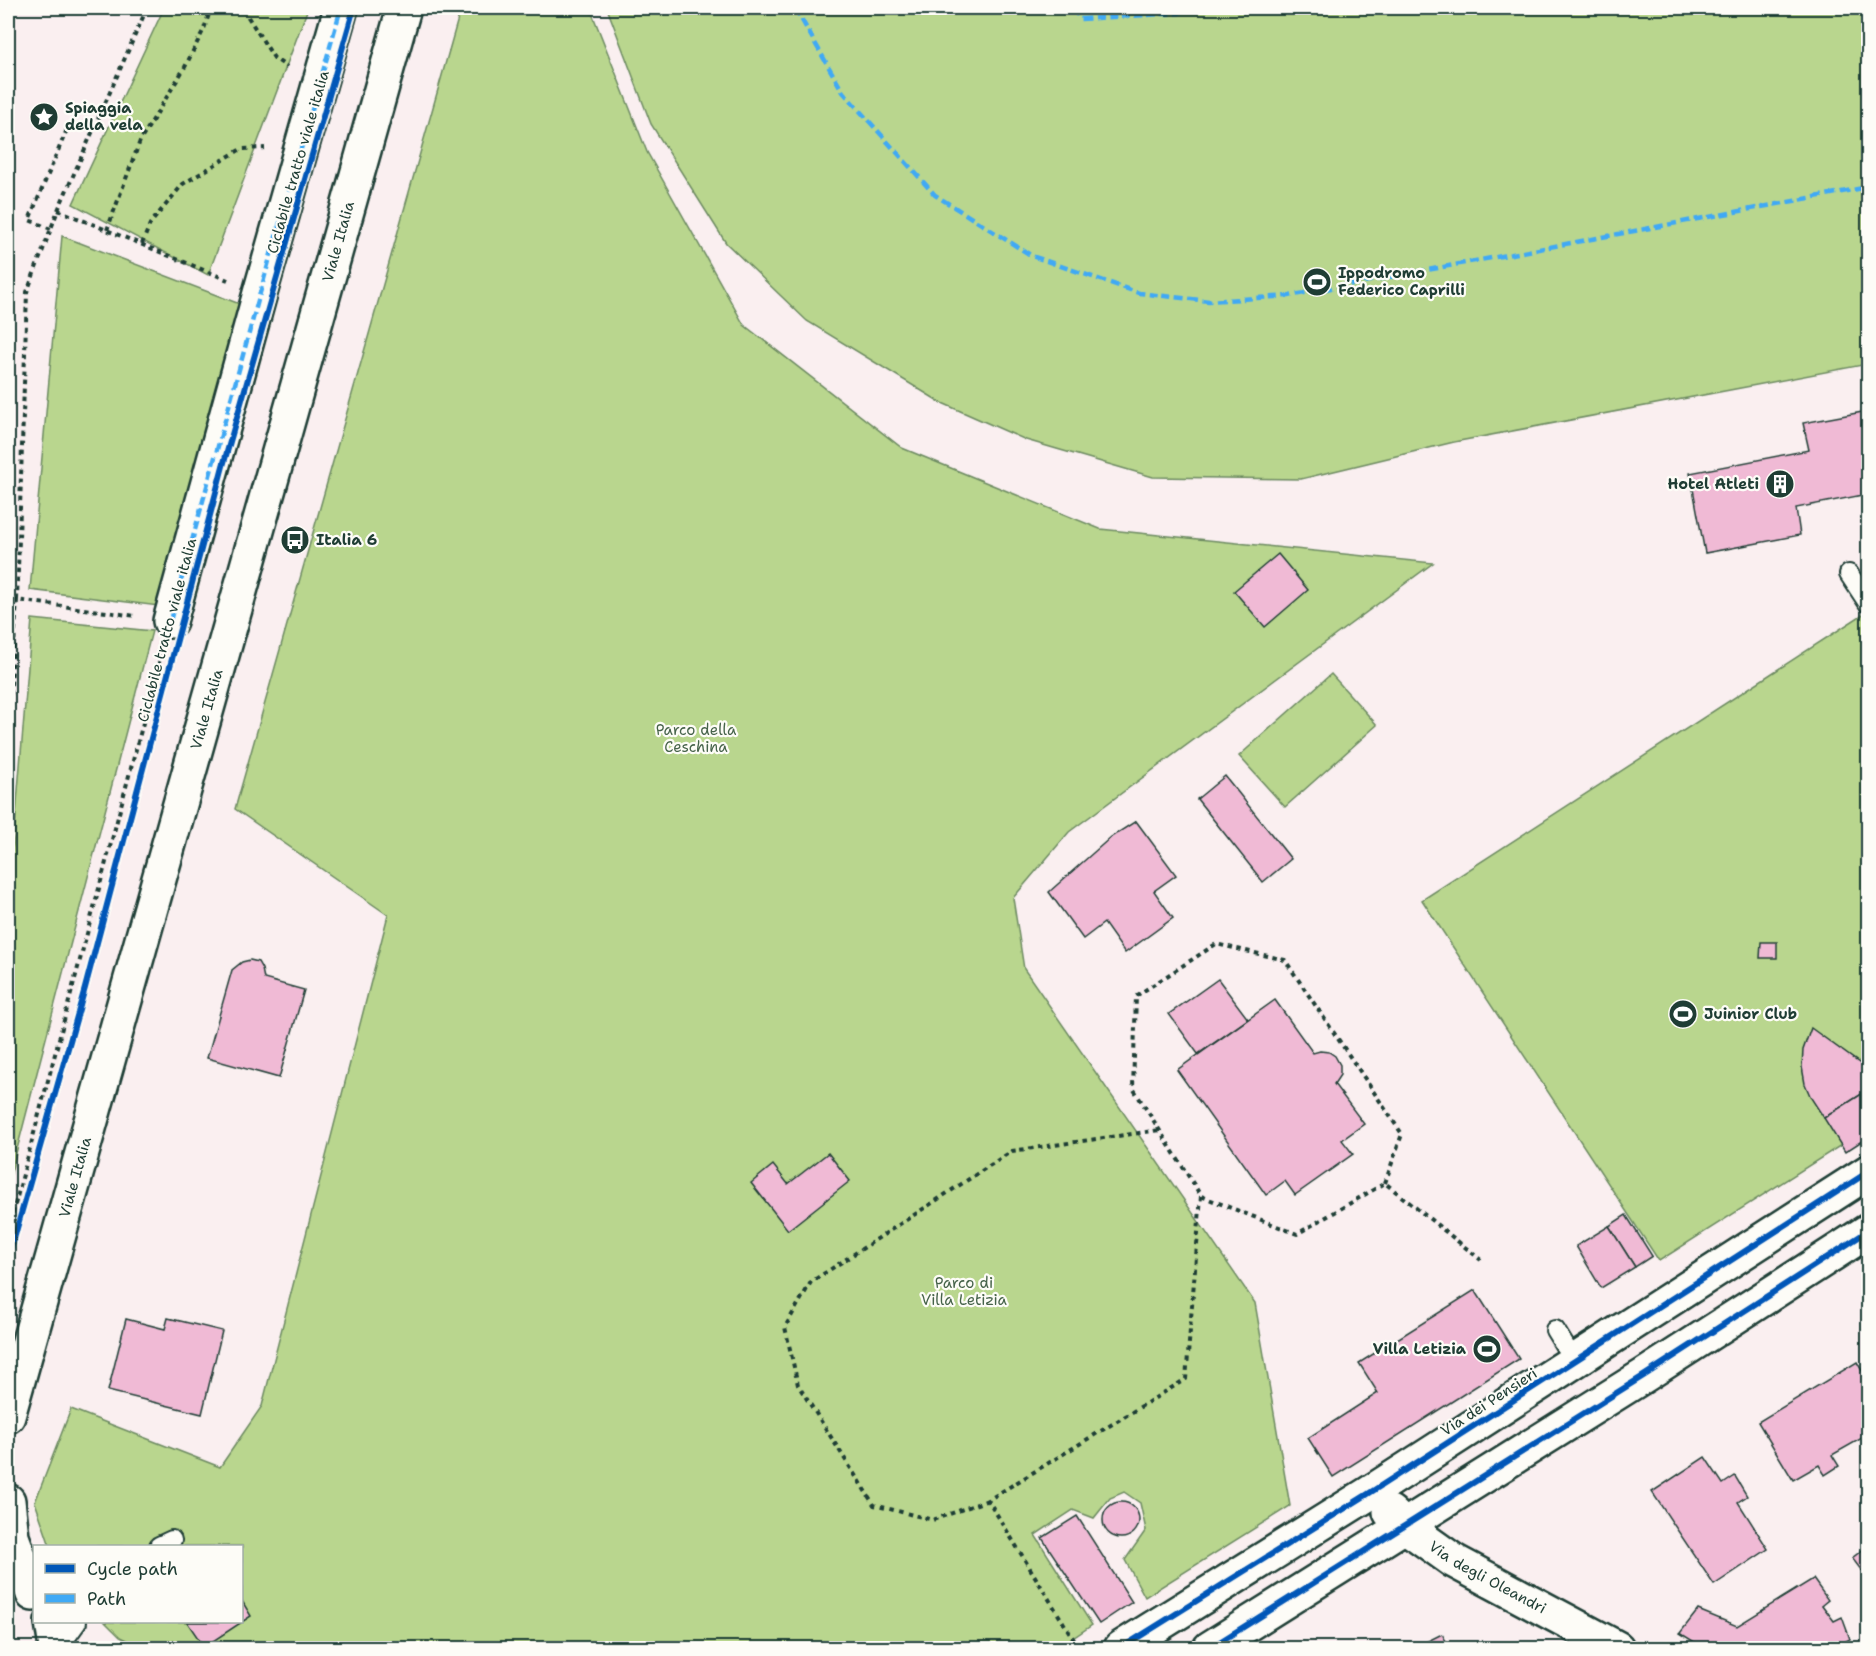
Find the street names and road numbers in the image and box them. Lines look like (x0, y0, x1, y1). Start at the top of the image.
street label: Ciclabile tratto viale italia (262, 67, 334, 256)
street label: Viale Italia (317, 198, 359, 284)
street label: Ciclabile tratto viale italia (133, 535, 201, 724)
street label: Viale Italia (186, 666, 228, 752)
street label: Viale Italia (54, 1134, 96, 1220)
street label: Via dei Pensieri (1437, 1363, 1541, 1441)
street label: Via degli Oleandri (1425, 1536, 1550, 1618)

